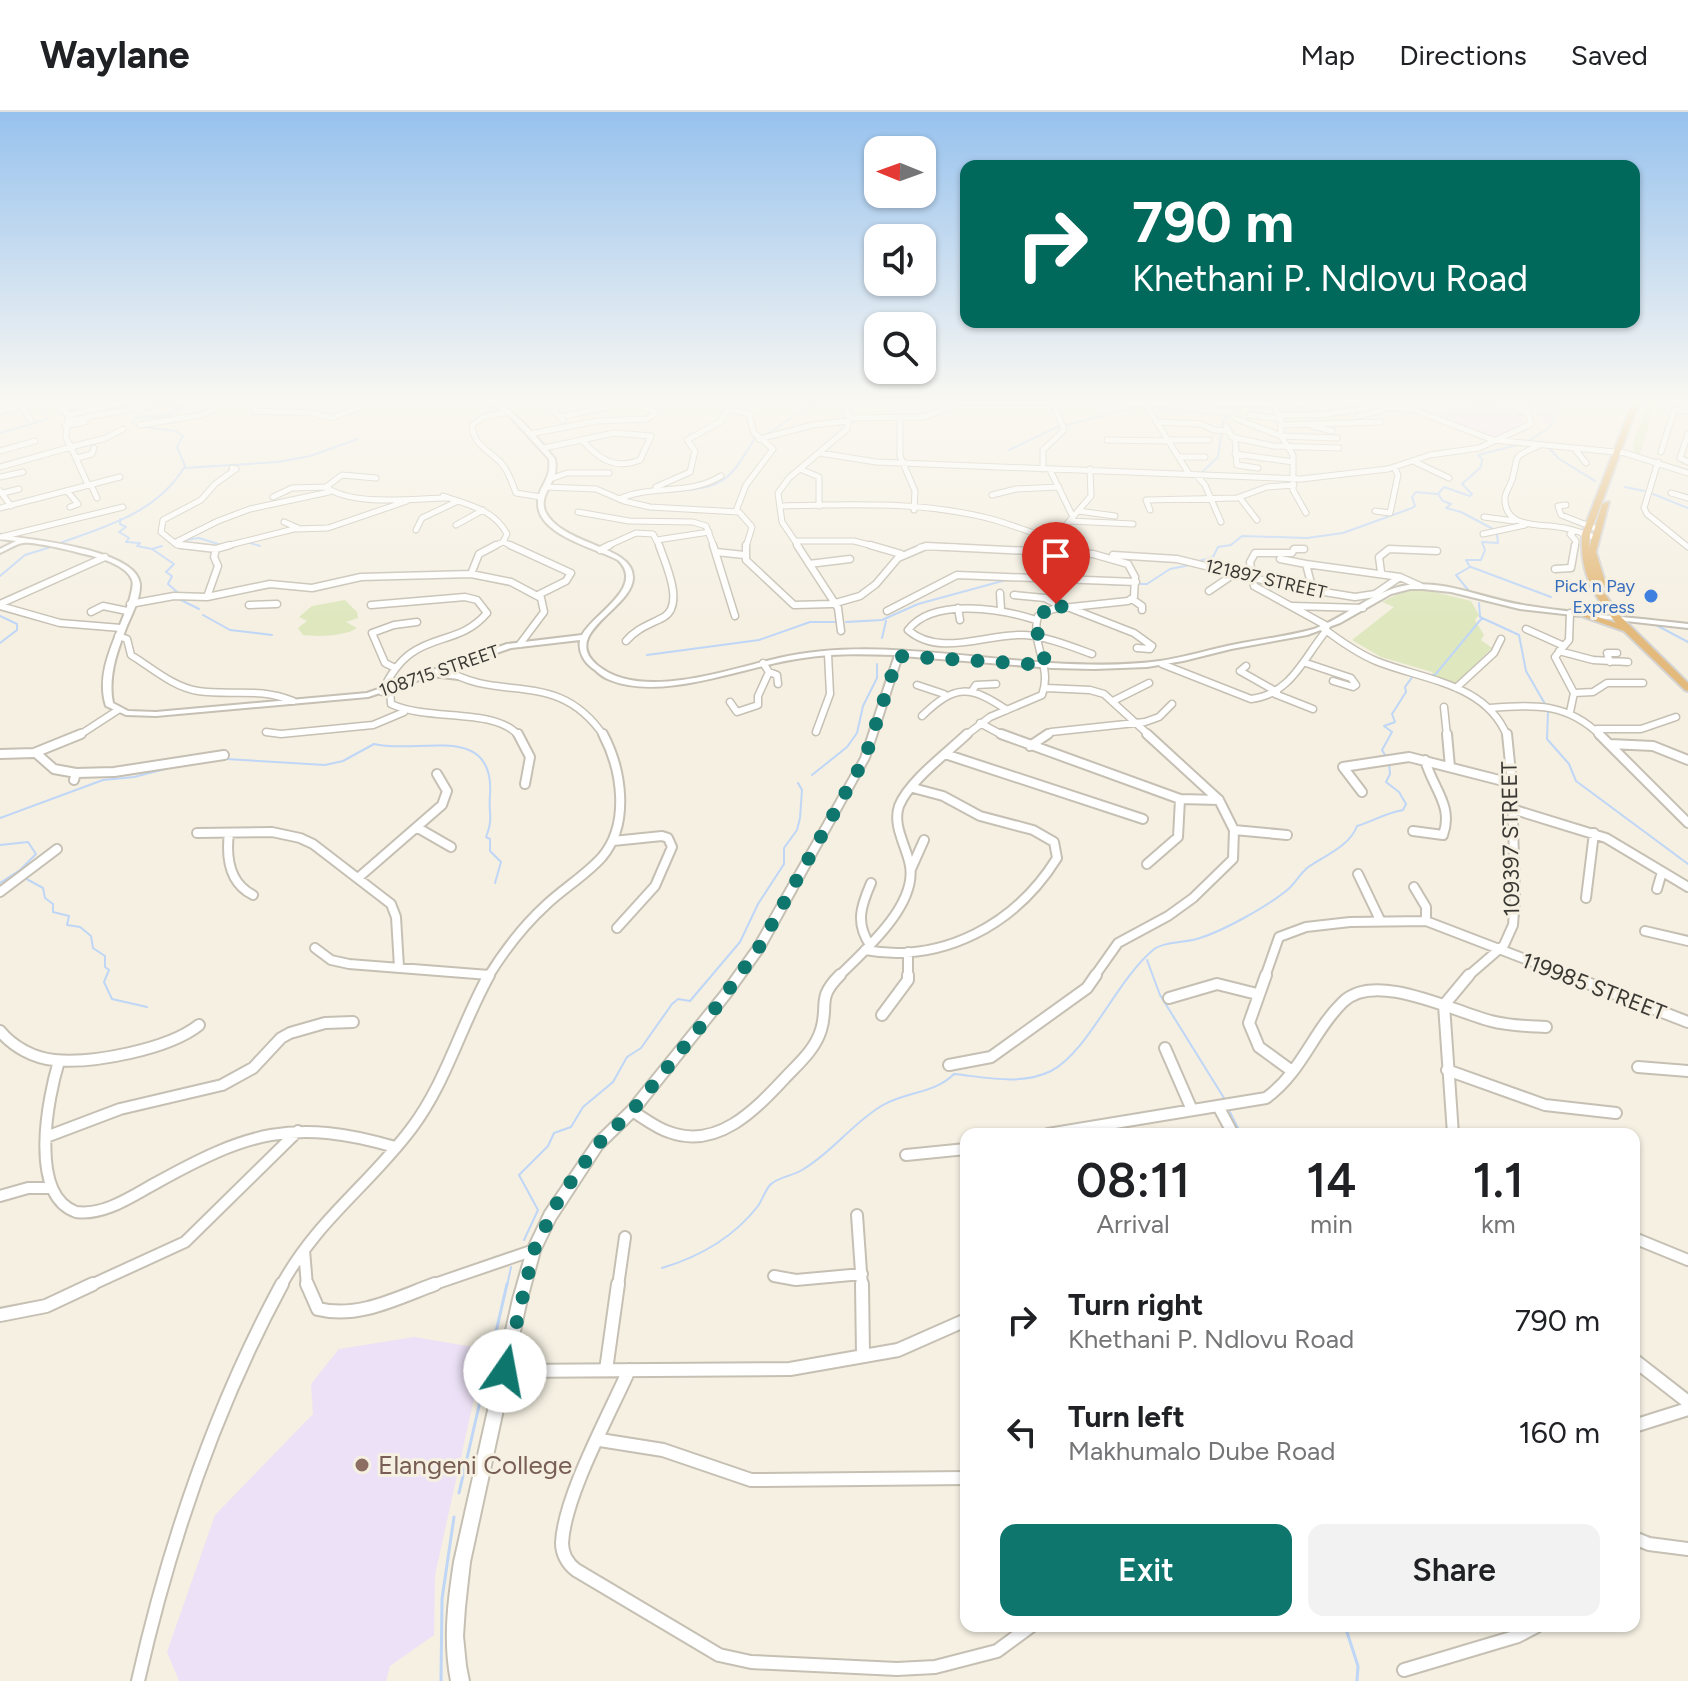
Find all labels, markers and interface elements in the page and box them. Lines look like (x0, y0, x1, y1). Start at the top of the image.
text: Waylane (40, 32, 190, 78)
text: Map (1301, 38, 1355, 72)
text: Directions (1399, 38, 1527, 72)
text: Saved (1571, 38, 1648, 72)
north arrow (864, 136, 936, 208)
map controls (864, 136, 936, 384)
text: 790 m (1132, 189, 1294, 256)
icon: right (1000, 192, 1104, 296)
button: sound (864, 224, 936, 296)
text: Khethani P. Ndlovu Road (1132, 257, 1528, 300)
button: search (864, 312, 936, 384)
pin (1022, 522, 1090, 604)
icon: arrive (1034, 534, 1078, 578)
street label: 121897 STREET (1203, 554, 1329, 604)
place label: Pick n Pay Express (1554, 575, 1636, 618)
marker: Pick n Pay Express (1642, 587, 1660, 605)
street label: 108715 STREET (376, 640, 502, 702)
street label: 109397 STREET (1496, 761, 1525, 917)
street label: 119985 STREET (1518, 947, 1670, 1026)
text: 08:11 (1076, 1151, 1190, 1209)
text: 14 (1306, 1151, 1357, 1209)
text: 1.1 (1473, 1151, 1524, 1209)
text: Arrival (1096, 1208, 1170, 1240)
text: min (1310, 1208, 1353, 1240)
text: km (1481, 1208, 1516, 1240)
text: Turn right (1068, 1286, 1203, 1323)
icon: right (1000, 1298, 1044, 1342)
text: 790 m (1515, 1302, 1600, 1339)
text: Khethani P. Ndlovu Road (1068, 1323, 1354, 1355)
position arrow (463, 1329, 547, 1413)
text: Turn left (1068, 1398, 1185, 1435)
icon: left (1000, 1410, 1044, 1454)
text: 160 m (1518, 1414, 1600, 1451)
text: Makhumalo Dube Road (1068, 1435, 1336, 1467)
place label: Elangeni College (378, 1449, 572, 1481)
marker: Elangeni College (353, 1456, 371, 1474)
button: Exit (1000, 1524, 1292, 1616)
button: Share (1308, 1524, 1600, 1616)

